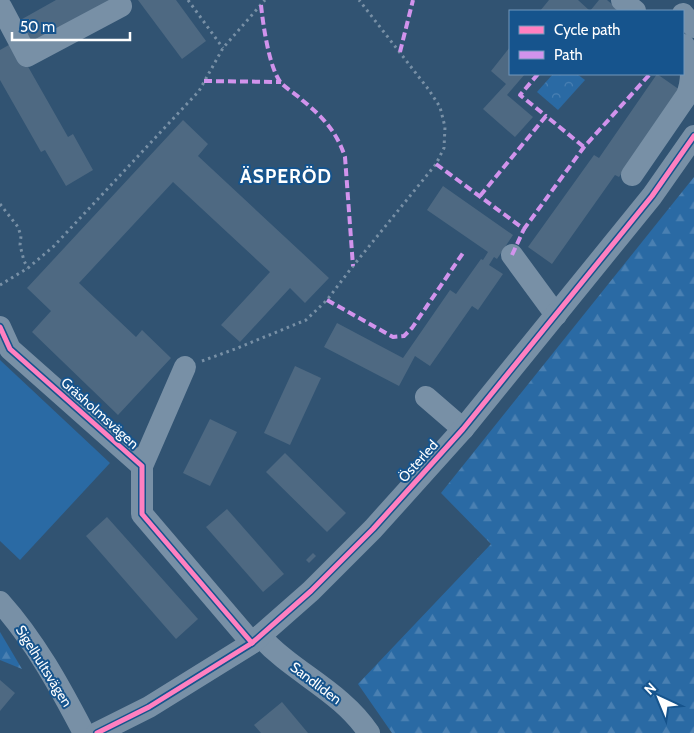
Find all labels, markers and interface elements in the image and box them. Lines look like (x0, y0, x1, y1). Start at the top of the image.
scale bar (12, 10, 130, 42)
legend (509, 10, 684, 75)
text: 50 m (20, 18, 55, 36)
text: Cycle path (554, 21, 620, 39)
text: Path (554, 46, 583, 64)
district label: ÄSPERÖD (240, 165, 332, 188)
street label: Gräsholmsvägen (57, 373, 143, 453)
street label: Österled (394, 436, 442, 486)
street label: Sigelhultsvägen (12, 622, 76, 710)
street label: Sandliden (287, 658, 345, 708)
north arrow (634, 673, 684, 723)
text: N (640, 679, 660, 699)

